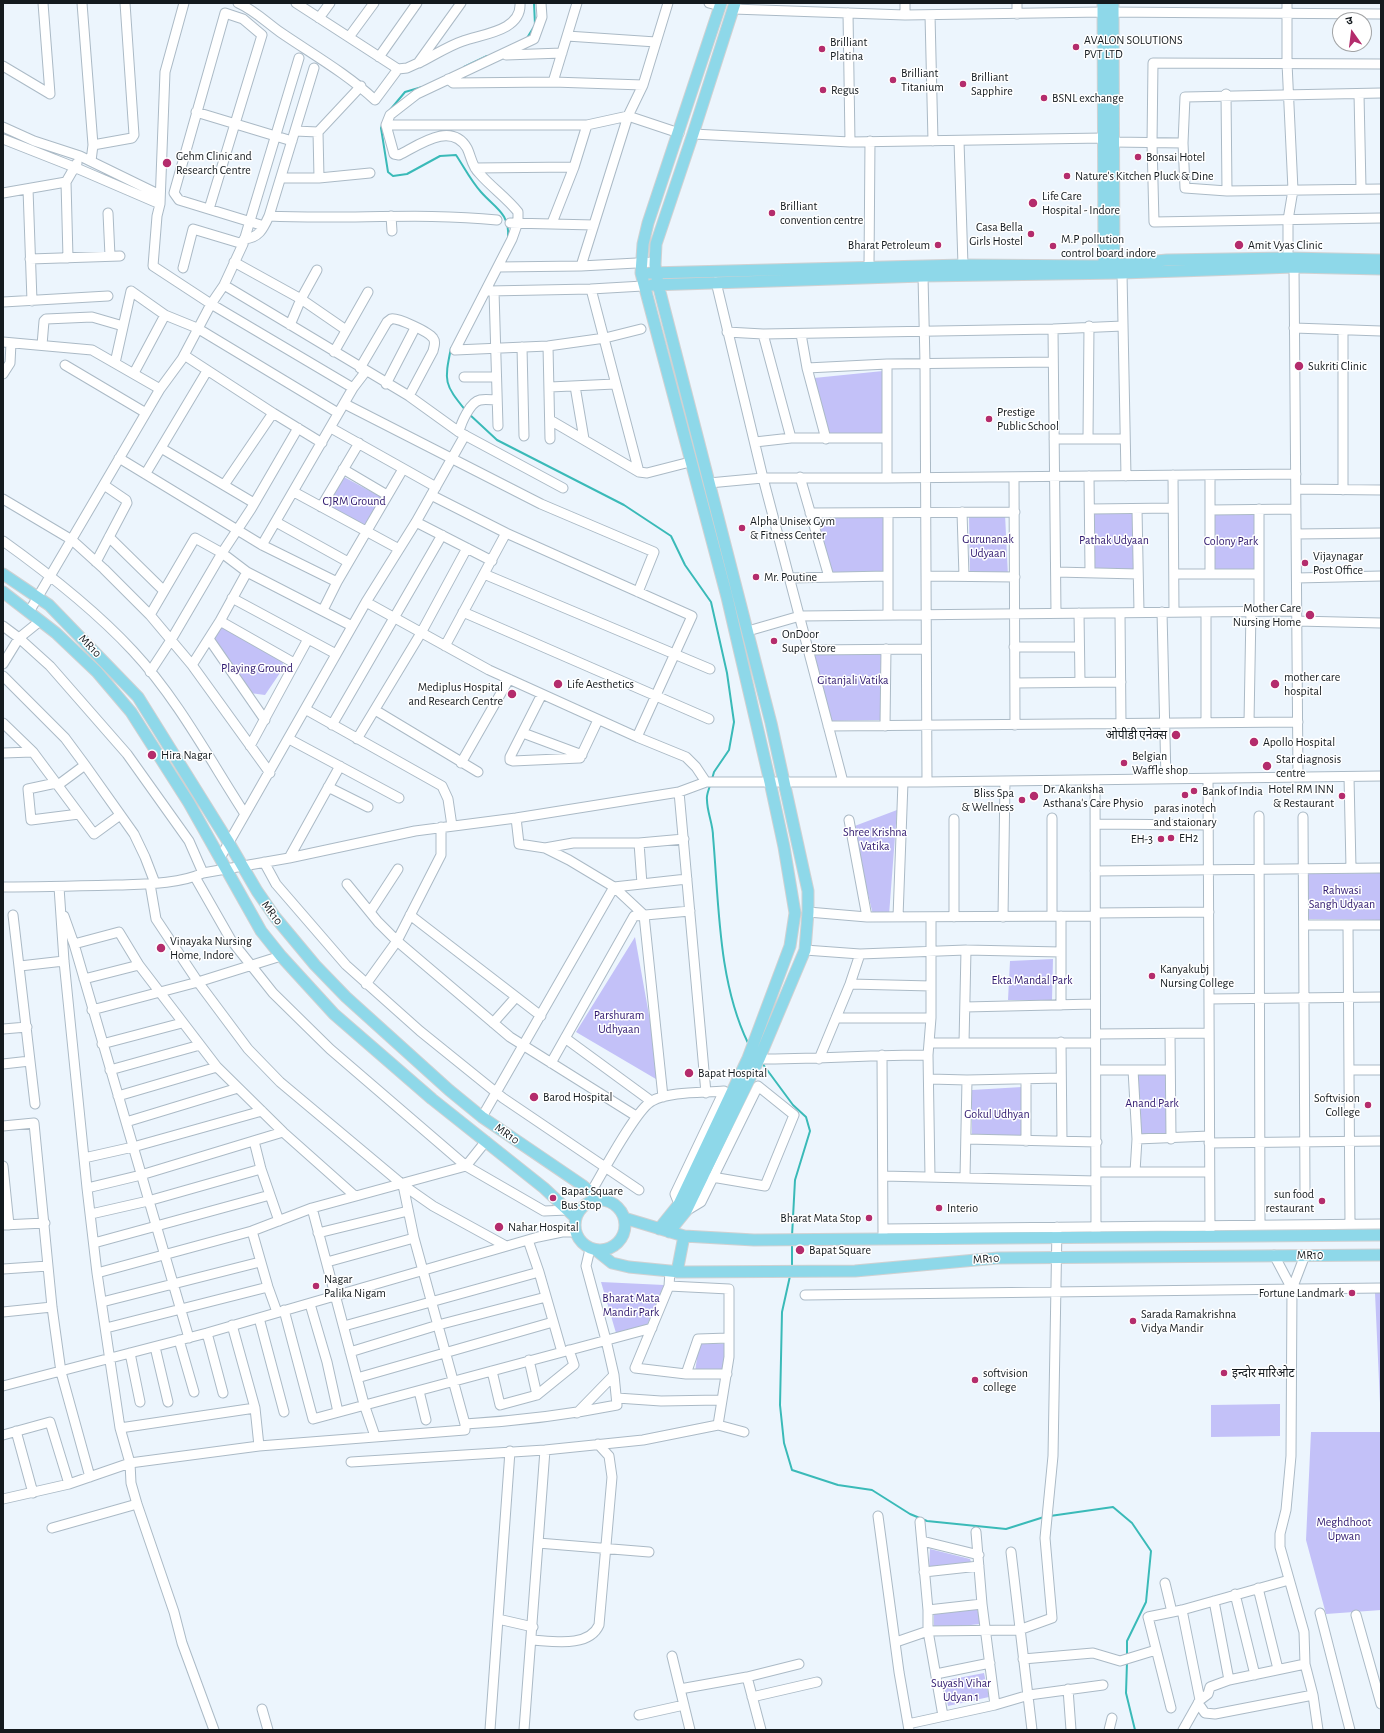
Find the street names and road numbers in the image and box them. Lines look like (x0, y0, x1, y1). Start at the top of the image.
street label: MR10 (76, 631, 104, 661)
street label: MR10 (258, 898, 286, 928)
street label: MR10 (492, 1120, 522, 1148)
street label: MR10 (1297, 1248, 1323, 1262)
street label: MR10 (972, 1251, 1000, 1267)

